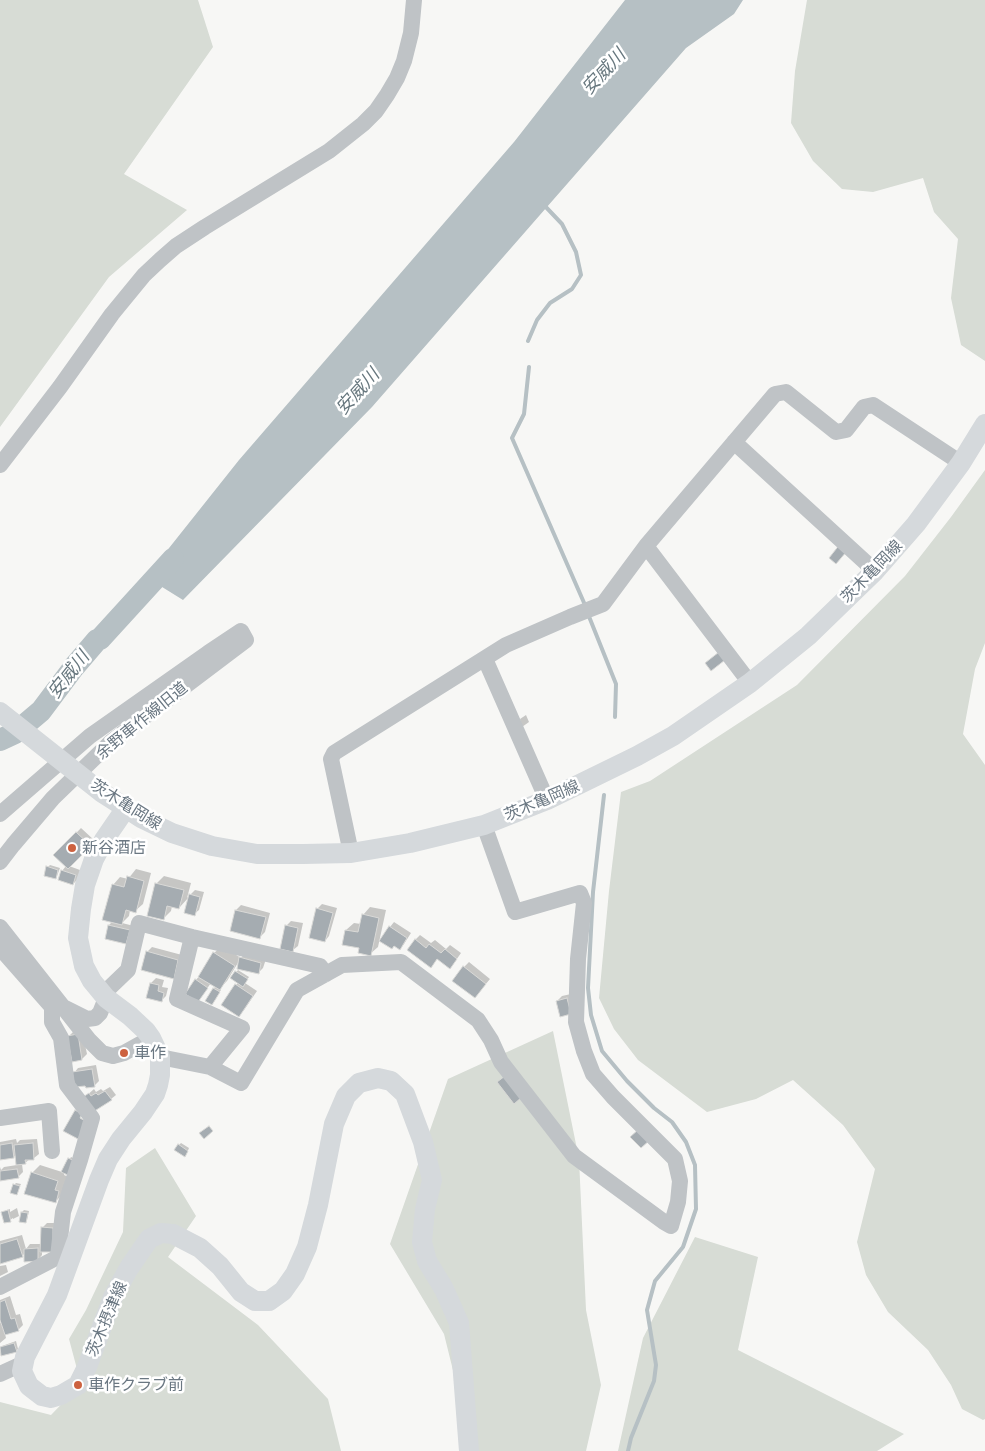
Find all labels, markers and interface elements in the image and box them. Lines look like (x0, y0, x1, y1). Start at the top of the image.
water label: 安威川 (578, 45, 630, 99)
water label: 安威川 (332, 365, 384, 419)
street label: 茨木亀岡線 (837, 537, 907, 607)
water label: 安威川 (44, 647, 94, 703)
street label: 余野車作線旧道 (92, 678, 192, 764)
street label: 茨木亀岡線 (87, 776, 165, 834)
street label: 茨木亀岡線 (501, 777, 583, 825)
place label: 新谷酒店 (82, 838, 146, 858)
marker: 新谷酒店 (66, 842, 78, 854)
place label: 車作 (134, 1043, 166, 1063)
marker: 車作 (118, 1047, 130, 1059)
street label: 茨木摂津線 (83, 1278, 131, 1360)
place label: 車作クラブ前 (88, 1375, 184, 1395)
marker: 車作クラブ前 (72, 1379, 84, 1391)

